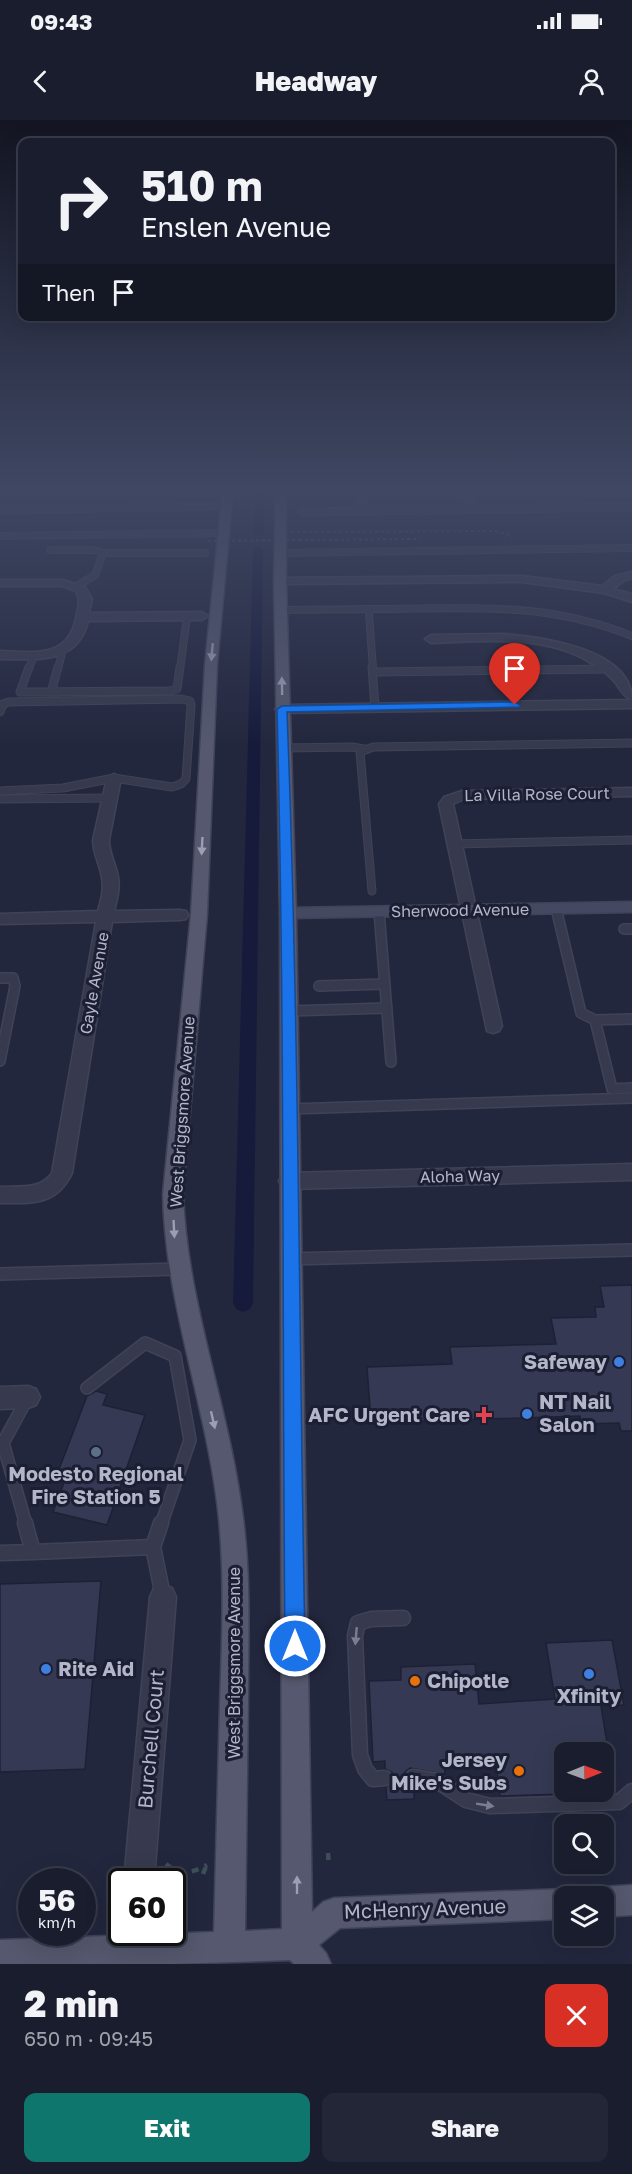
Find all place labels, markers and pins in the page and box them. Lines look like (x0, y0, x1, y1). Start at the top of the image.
pin (489, 643, 540, 705)
place label: Safeway (524, 1349, 607, 1373)
marker: Safeway (612, 1355, 626, 1369)
place label: NT Nail Salon (539, 1389, 611, 1436)
place label: AFC Urgent Care (308, 1402, 470, 1426)
marker: AFC Urgent Care (475, 1406, 493, 1424)
marker: NT Nail Salon (520, 1407, 534, 1421)
marker: Modesto Regional Fire Station 5 (89, 1445, 103, 1459)
place label: Modesto Regional Fire Station 5 (8, 1461, 184, 1508)
place label: Rite Aid (58, 1656, 134, 1680)
marker: Rite Aid (39, 1662, 53, 1676)
marker: Xfinity (582, 1667, 596, 1681)
place label: Chipotle (427, 1668, 510, 1692)
marker: Chipotle (408, 1674, 422, 1688)
place label: Xfinity (557, 1683, 621, 1707)
place label: Jersey Mike's Subs (391, 1747, 507, 1794)
marker: Jersey Mike's Subs (512, 1764, 526, 1778)

